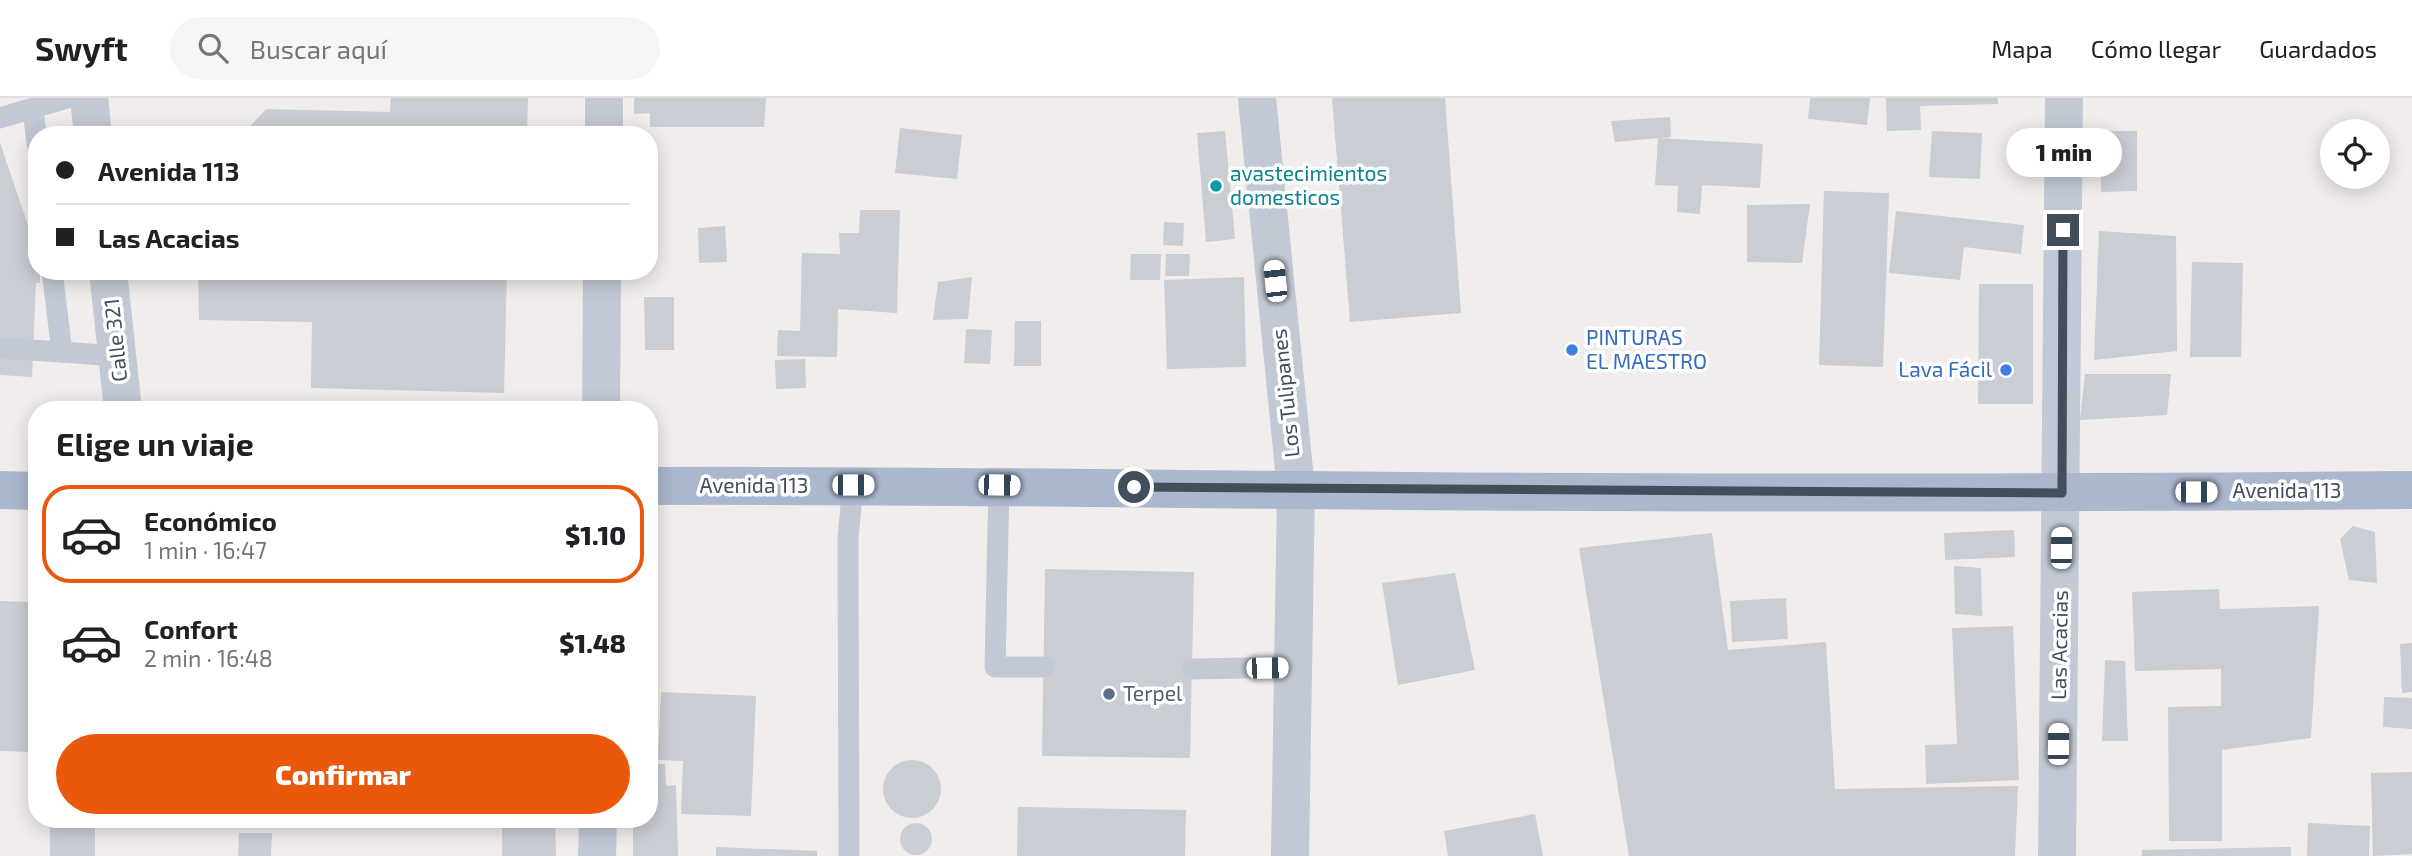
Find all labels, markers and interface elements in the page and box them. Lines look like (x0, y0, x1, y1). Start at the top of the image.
search box (170, 17, 660, 80)
text: Swyft (35, 28, 128, 68)
icon: search (194, 29, 232, 67)
text: Buscar aquí (250, 33, 387, 64)
text: Mapa (1991, 34, 2053, 63)
text: Cómo llegar (2091, 34, 2221, 63)
text: Guardados (2259, 34, 2377, 63)
map controls (2320, 119, 2390, 189)
button: locate (2320, 119, 2390, 189)
callout: 1 min (2005, 129, 2121, 178)
text: 1 min (2036, 138, 2092, 166)
text: Avenida 113 (98, 155, 240, 186)
place label: avastecimientos domesticos (1230, 160, 1387, 209)
marker: avastecimientos domesticos (1208, 178, 1224, 194)
route end (2047, 214, 2079, 246)
text: Las Acacias (98, 222, 240, 253)
car (1263, 259, 1288, 303)
street label: Calle 321 (98, 297, 131, 383)
place label: PINTURAS EL MAESTRO (1586, 324, 1707, 373)
street label: Los Tulipanes (1265, 328, 1304, 459)
marker: PINTURAS EL MAESTRO (1564, 342, 1580, 358)
place label: Lava Fácil (1898, 356, 1993, 381)
marker: Lava Fácil (1998, 362, 2014, 378)
text: Elige un viaje (56, 424, 254, 462)
route start (1118, 471, 1150, 503)
street label: Avenida 113 (700, 472, 808, 497)
car (978, 474, 1021, 496)
car (833, 475, 875, 496)
street label: Avenida 113 (2233, 477, 2341, 502)
car (2176, 482, 2218, 503)
icon: car (60, 503, 123, 566)
text: Económico (144, 505, 277, 536)
text: $1.10 (565, 519, 626, 550)
car (2051, 527, 2072, 569)
text: 1 min · 16:47 (144, 536, 267, 564)
street label: Las Acacias (2045, 590, 2072, 700)
icon: car (60, 611, 123, 674)
text: Confort (144, 613, 238, 644)
text: $1.48 (559, 627, 626, 658)
text: 2 min · 16:48 (144, 644, 273, 672)
car (1246, 657, 1289, 679)
place label: Terpel (1123, 680, 1183, 705)
marker: Terpel (1101, 686, 1117, 702)
car (2048, 723, 2069, 765)
button: Confirmar (56, 734, 630, 814)

